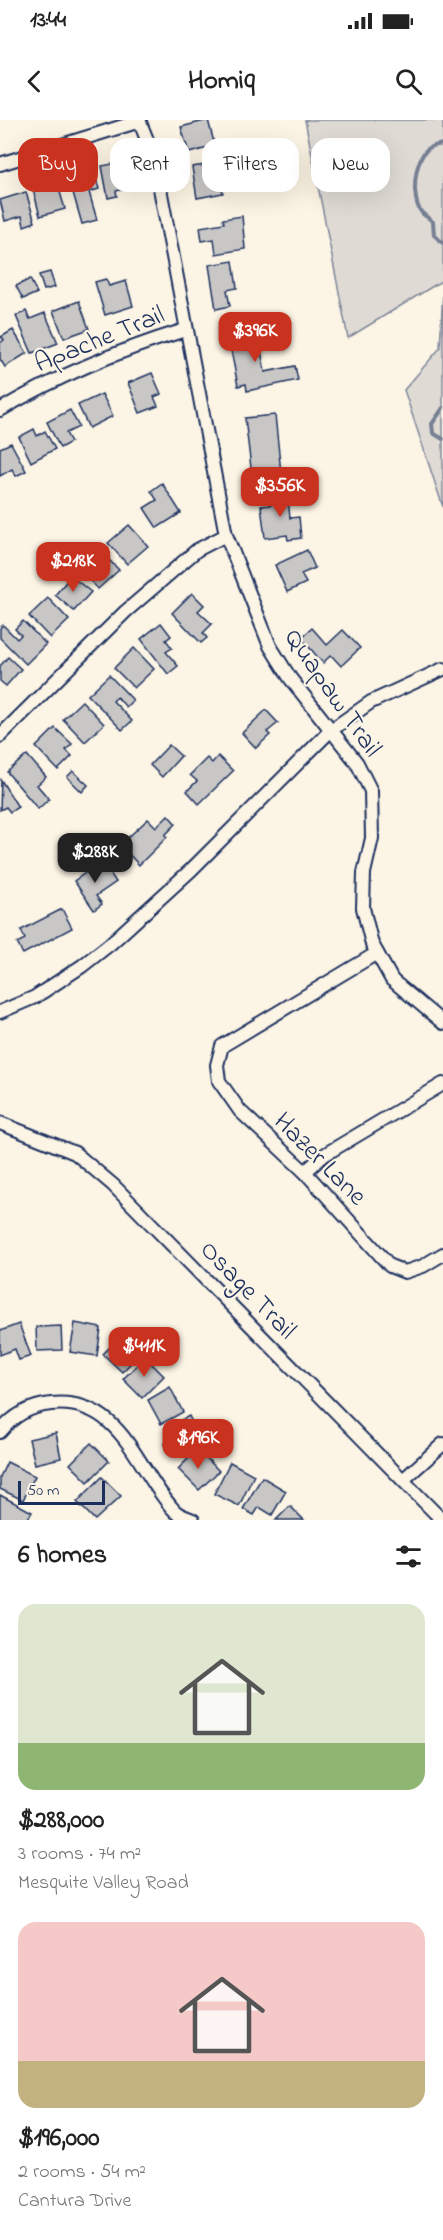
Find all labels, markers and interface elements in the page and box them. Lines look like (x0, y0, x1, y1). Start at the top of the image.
text: 13:44 (30, 5, 66, 37)
text: Homiq (188, 62, 255, 101)
icon: back (18, 65, 51, 98)
icon: search (392, 65, 425, 98)
chip: Buy (18, 138, 98, 192)
chip: Rent (110, 138, 190, 192)
chip: Filters (202, 138, 299, 192)
chip: New (311, 138, 390, 192)
street label: Apache Trail (29, 297, 171, 384)
pin: $396K (213, 312, 297, 363)
text: $396K (233, 317, 277, 346)
pin: $356K (238, 467, 322, 518)
text: $356K (255, 472, 305, 501)
pin: $218K (31, 542, 115, 593)
text: $218K (50, 547, 96, 576)
street label: Quapaw Trail (273, 621, 391, 766)
pin: $288K (53, 833, 137, 884)
text: $288K (72, 838, 118, 867)
street label: Hazer Lane (263, 1104, 376, 1216)
street label: Osage Trail (190, 1232, 305, 1349)
pin: $411K (102, 1327, 186, 1378)
text: $411K (123, 1332, 165, 1361)
pin: $196K (156, 1419, 240, 1470)
text: $196K (177, 1424, 219, 1453)
scale bar (18, 1478, 105, 1506)
text: 50 m (27, 1479, 59, 1503)
text: 6 homes (18, 1537, 107, 1575)
icon: filters (392, 1540, 425, 1573)
icon: home (168, 1643, 276, 1751)
text: $288,000 (18, 1802, 104, 1840)
text: 3 rooms · 74 m² (18, 1840, 141, 1869)
text: Mesquite Valley Road (18, 1869, 189, 1898)
icon: home (168, 1961, 276, 2069)
text: $196,000 (18, 2120, 99, 2158)
text: 2 rooms · 54 m² (18, 2158, 146, 2187)
text: Cantura Drive (18, 2187, 132, 2216)

